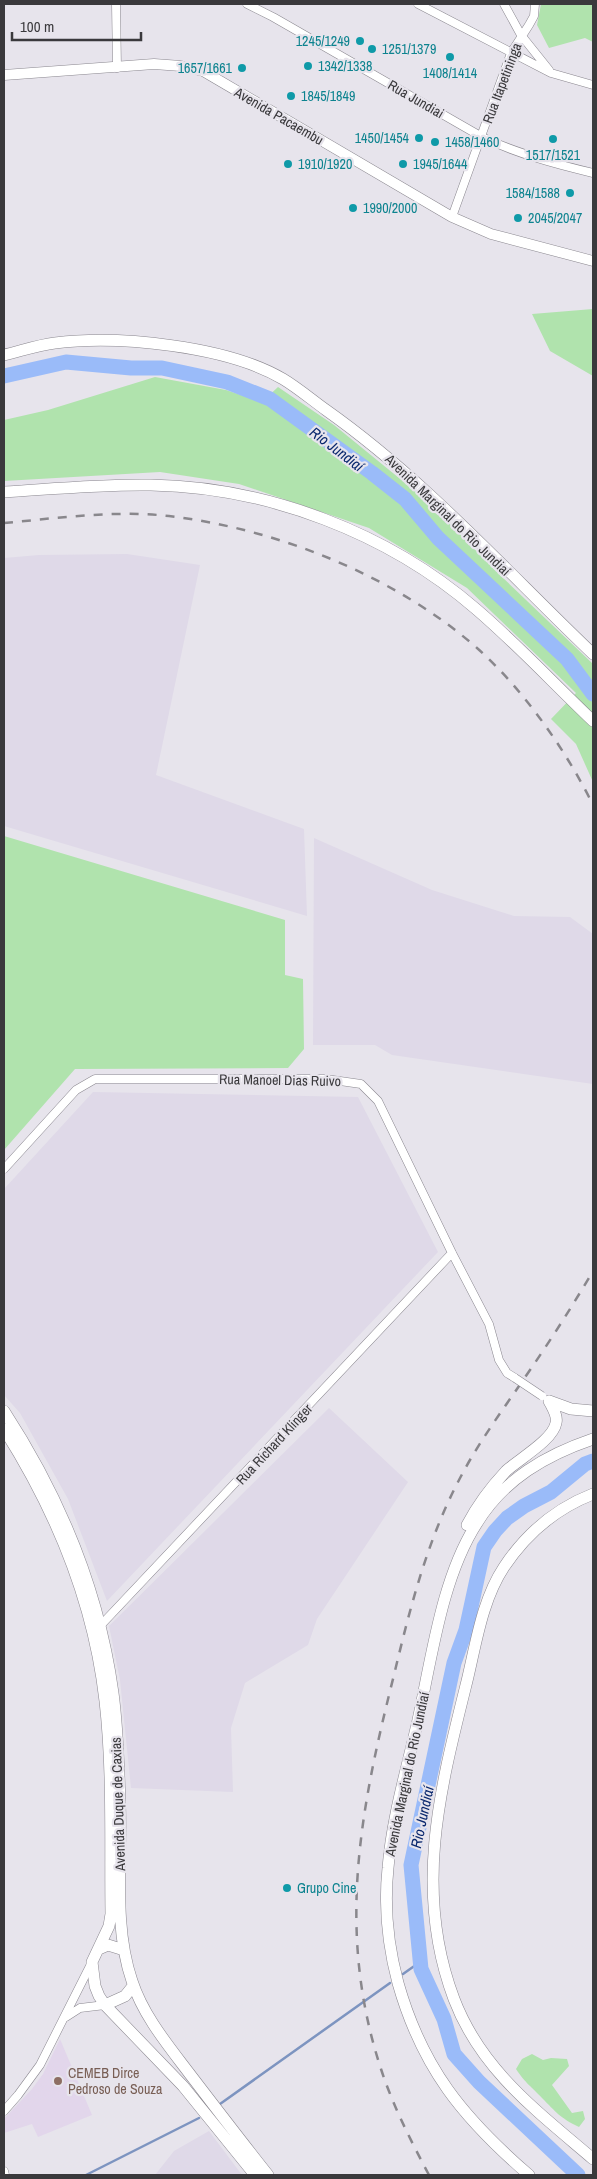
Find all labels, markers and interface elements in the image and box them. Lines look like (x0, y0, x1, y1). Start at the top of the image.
scale bar (12, 10, 141, 42)
text: 100 m (20, 16, 54, 37)
place label: 1245/1249 (296, 32, 350, 50)
marker: 1245/1249 (354, 35, 366, 47)
place label: 1251/1379 (382, 40, 436, 58)
street label: Rua Itapetininga (478, 40, 526, 126)
marker: 1251/1379 (366, 43, 378, 55)
marker: 1408/1414 (444, 51, 456, 63)
place label: 1342/1338 (318, 57, 372, 75)
place label: 1657/1661 (178, 59, 233, 77)
marker: 1342/1338 (302, 60, 314, 72)
marker: 1657/1661 (236, 62, 248, 74)
place label: 1408/1414 (423, 64, 478, 82)
street label: Rua Jundiai (385, 76, 447, 122)
street label: Avenida Pacaembu (230, 83, 327, 149)
place label: 1845/1849 (301, 87, 355, 105)
marker: 1845/1849 (285, 90, 297, 102)
place label: 1450/1454 (355, 129, 410, 147)
marker: 1450/1454 (413, 132, 425, 144)
place label: 1458/1460 (445, 133, 499, 151)
marker: 1517/1521 (547, 133, 559, 145)
marker: 1458/1460 (429, 136, 441, 148)
place label: 1517/1521 (526, 146, 581, 164)
place label: 1910/1920 (298, 155, 352, 173)
place label: 1945/1644 (413, 155, 468, 173)
marker: 1910/1920 (282, 158, 294, 170)
marker: 1945/1644 (397, 158, 409, 170)
place label: 1584/1588 (506, 184, 560, 202)
marker: 1584/1588 (564, 187, 576, 199)
place label: 1990/2000 (363, 199, 417, 217)
marker: 1990/2000 (347, 202, 359, 214)
place label: 2045/2047 (528, 209, 582, 227)
marker: 2045/2047 (512, 212, 524, 224)
water label: Rio Jundiaí (306, 422, 370, 477)
street label: Avenida Marginal do Rio Jundiaí (381, 450, 515, 580)
street label: Rua Manoel Dias Ruivo (219, 1070, 341, 1090)
street label: Rua Richard Klinger (232, 1400, 316, 1488)
street label: Avenida Marginal do Rio Jundiaí (381, 1690, 433, 1858)
street label: Avenida Duque de Caxias (107, 1737, 129, 1872)
water label: Rio Jundiaí (407, 1784, 437, 1850)
place label: Grupo Cine (297, 1879, 356, 1897)
marker: Grupo Cine (281, 1882, 293, 1894)
place label: CEMEB Dirce Pedroso de Souza (68, 2064, 163, 2098)
marker: CEMEB Dirce Pedroso de Souza (52, 2075, 64, 2087)

